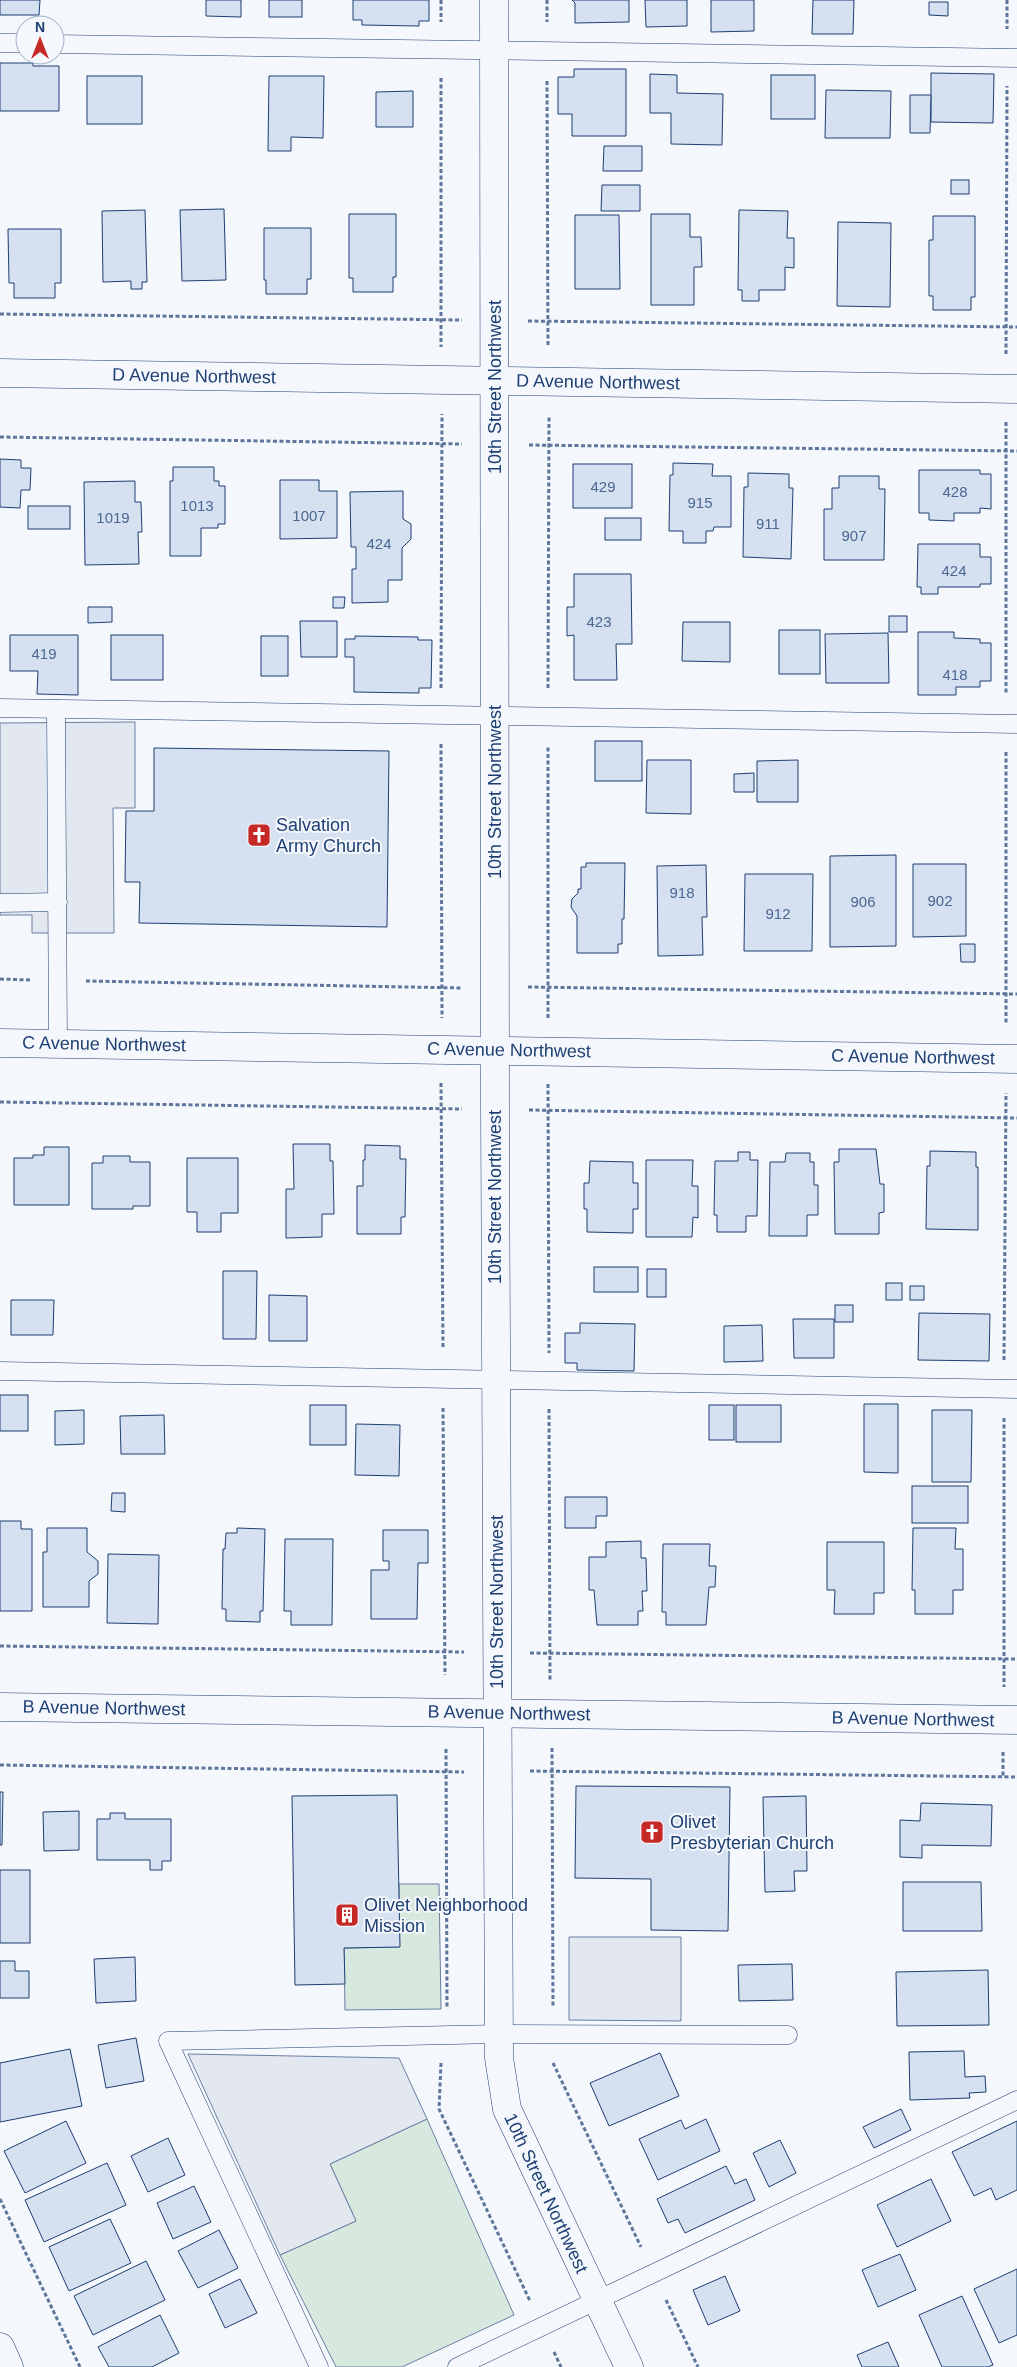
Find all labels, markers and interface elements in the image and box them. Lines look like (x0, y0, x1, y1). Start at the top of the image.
north arrow (15, 15, 65, 65)
text: N (35, 19, 45, 35)
street label: 10th Street Northwest (485, 300, 505, 474)
street label: D Avenue Northwest (112, 365, 276, 387)
street label: D Avenue Northwest (516, 371, 680, 393)
house number: 429 (590, 478, 616, 495)
house number: 428 (942, 483, 968, 500)
house number: 915 (687, 494, 713, 511)
house number: 1013 (180, 497, 214, 514)
house number: 1007 (292, 507, 326, 524)
house number: 1019 (96, 509, 130, 526)
house number: 911 (756, 515, 780, 532)
house number: 907 (841, 527, 867, 544)
house number: 424 (366, 535, 392, 552)
house number: 424 (941, 562, 967, 579)
house number: 423 (586, 613, 612, 630)
house number: 419 (31, 645, 57, 662)
house number: 418 (942, 666, 968, 683)
street label: 10th Street Northwest (485, 705, 505, 879)
place label: Salvation Army Church (276, 815, 381, 856)
church icon: Salvation Army Church (246, 822, 272, 848)
house number: 918 (669, 884, 695, 901)
house number: 902 (927, 892, 953, 909)
house number: 906 (850, 893, 876, 910)
house number: 912 (765, 905, 791, 922)
street label: C Avenue Northwest (22, 1033, 186, 1055)
street label: C Avenue Northwest (427, 1039, 591, 1061)
street label: C Avenue Northwest (831, 1046, 995, 1068)
street label: 10th Street Northwest (485, 1110, 505, 1284)
street label: 10th Street Northwest (487, 1515, 507, 1689)
street label: B Avenue Northwest (22, 1697, 186, 1719)
street label: B Avenue Northwest (427, 1702, 591, 1724)
street label: B Avenue Northwest (831, 1708, 995, 1730)
place label: Olivet Presbyterian Church (670, 1812, 834, 1853)
church icon: Olivet Presbyterian Church (639, 1819, 665, 1845)
place label: Olivet Neighborhood Mission (364, 1895, 528, 1936)
building icon: Olivet Neighborhood Mission (334, 1902, 360, 1928)
street label: 10th Street Northwest (500, 2110, 592, 2276)

